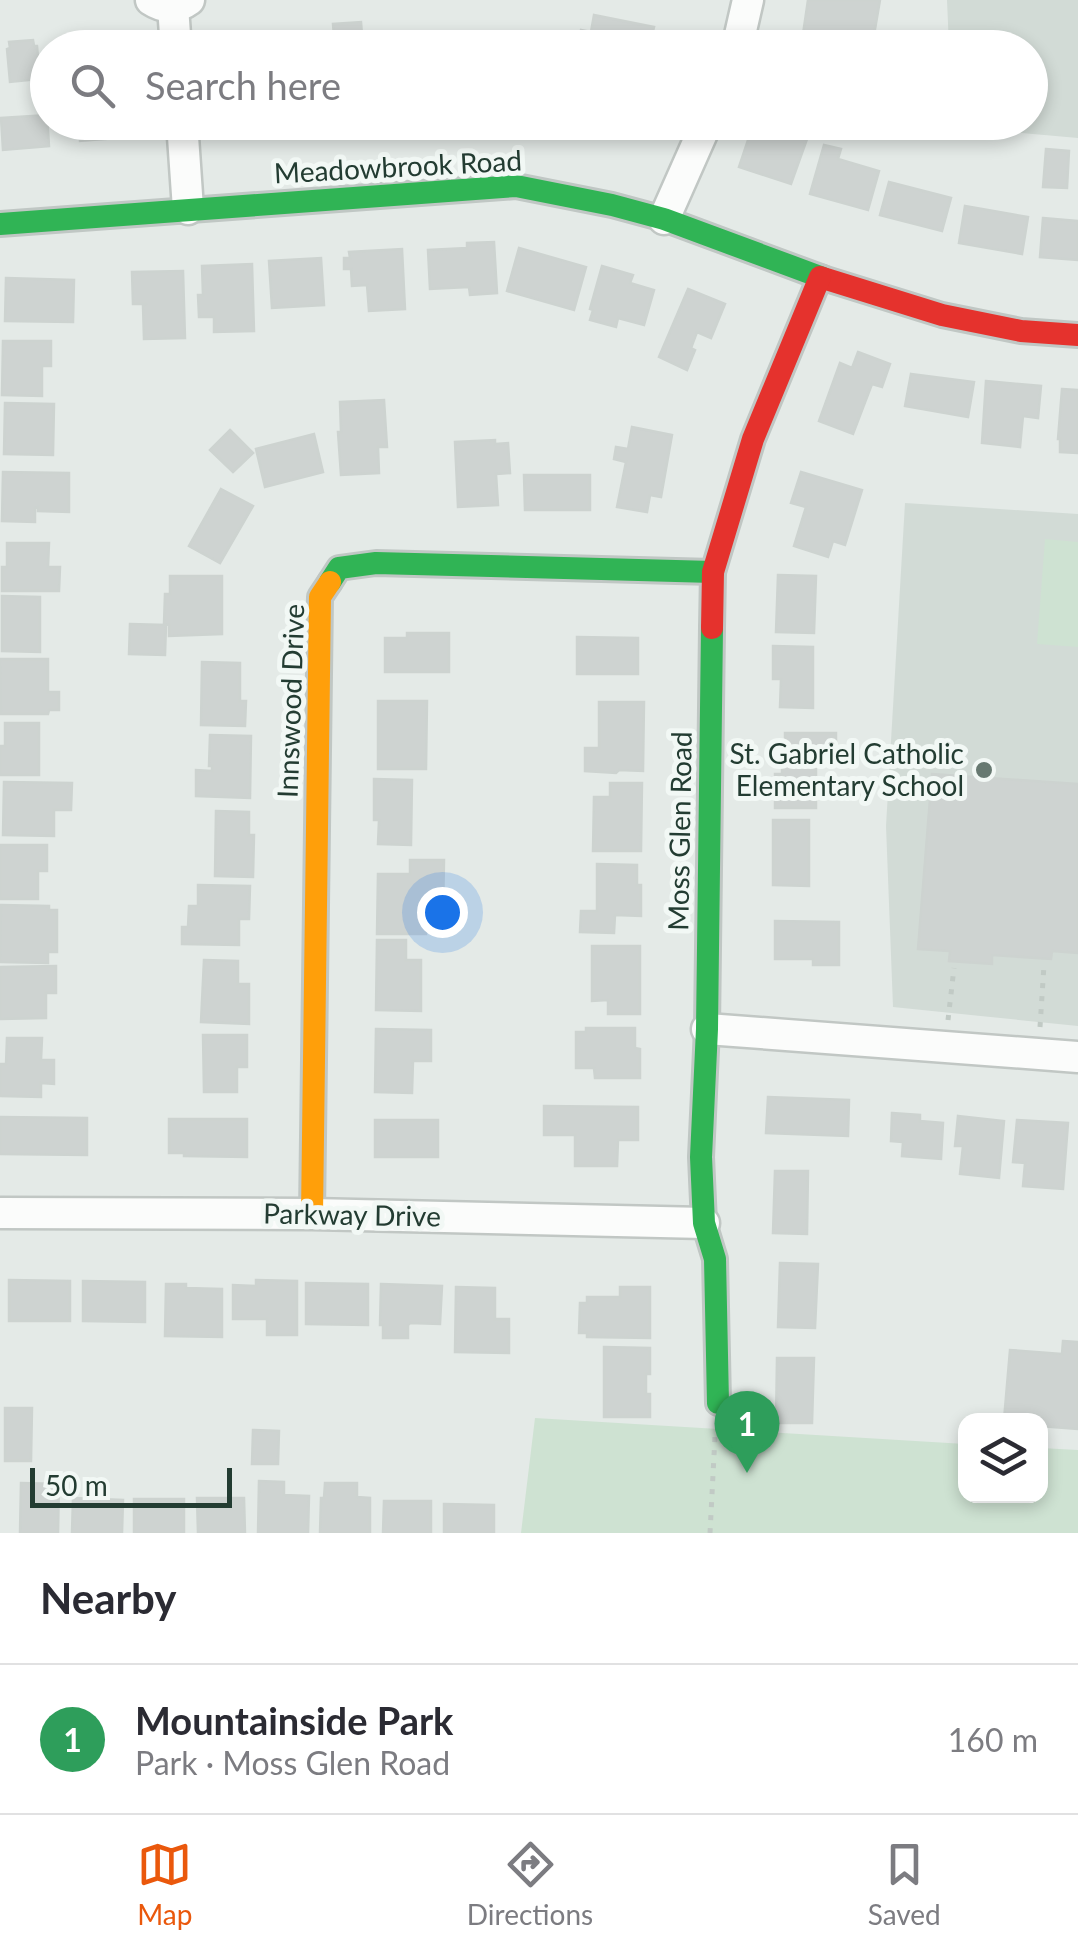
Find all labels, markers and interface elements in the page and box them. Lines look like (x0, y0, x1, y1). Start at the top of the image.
search box (30, 30, 1048, 140)
icon: search (65, 58, 120, 113)
text: Search here (145, 62, 341, 108)
street label: Meadowbrook Road (273, 143, 523, 189)
street label: Innswood Drive (270, 603, 310, 799)
street label: Moss Glen Road (660, 731, 698, 931)
place label: St. Gabriel Catholic Elementary School (730, 736, 964, 802)
marker: St. Gabriel Catholic Elementary School (973, 759, 995, 781)
your location (417, 887, 468, 938)
street label: Parkway Drive (263, 1195, 441, 1233)
pin: 1 (714, 1390, 780, 1473)
map controls (958, 1413, 1048, 1503)
button: layers (958, 1413, 1048, 1503)
scale bar (30, 1463, 232, 1508)
text: 50 m (45, 1468, 108, 1502)
text: Nearby (40, 1573, 177, 1623)
text: Mountainside Park (135, 1697, 453, 1743)
text: 1 (63, 1720, 82, 1759)
text: 160 m (948, 1720, 1038, 1759)
text: Park · Moss Glen Road (135, 1743, 450, 1782)
tab: Map (137, 1837, 192, 1931)
tab: Directions (467, 1837, 593, 1931)
tab: Saved (868, 1837, 941, 1931)

